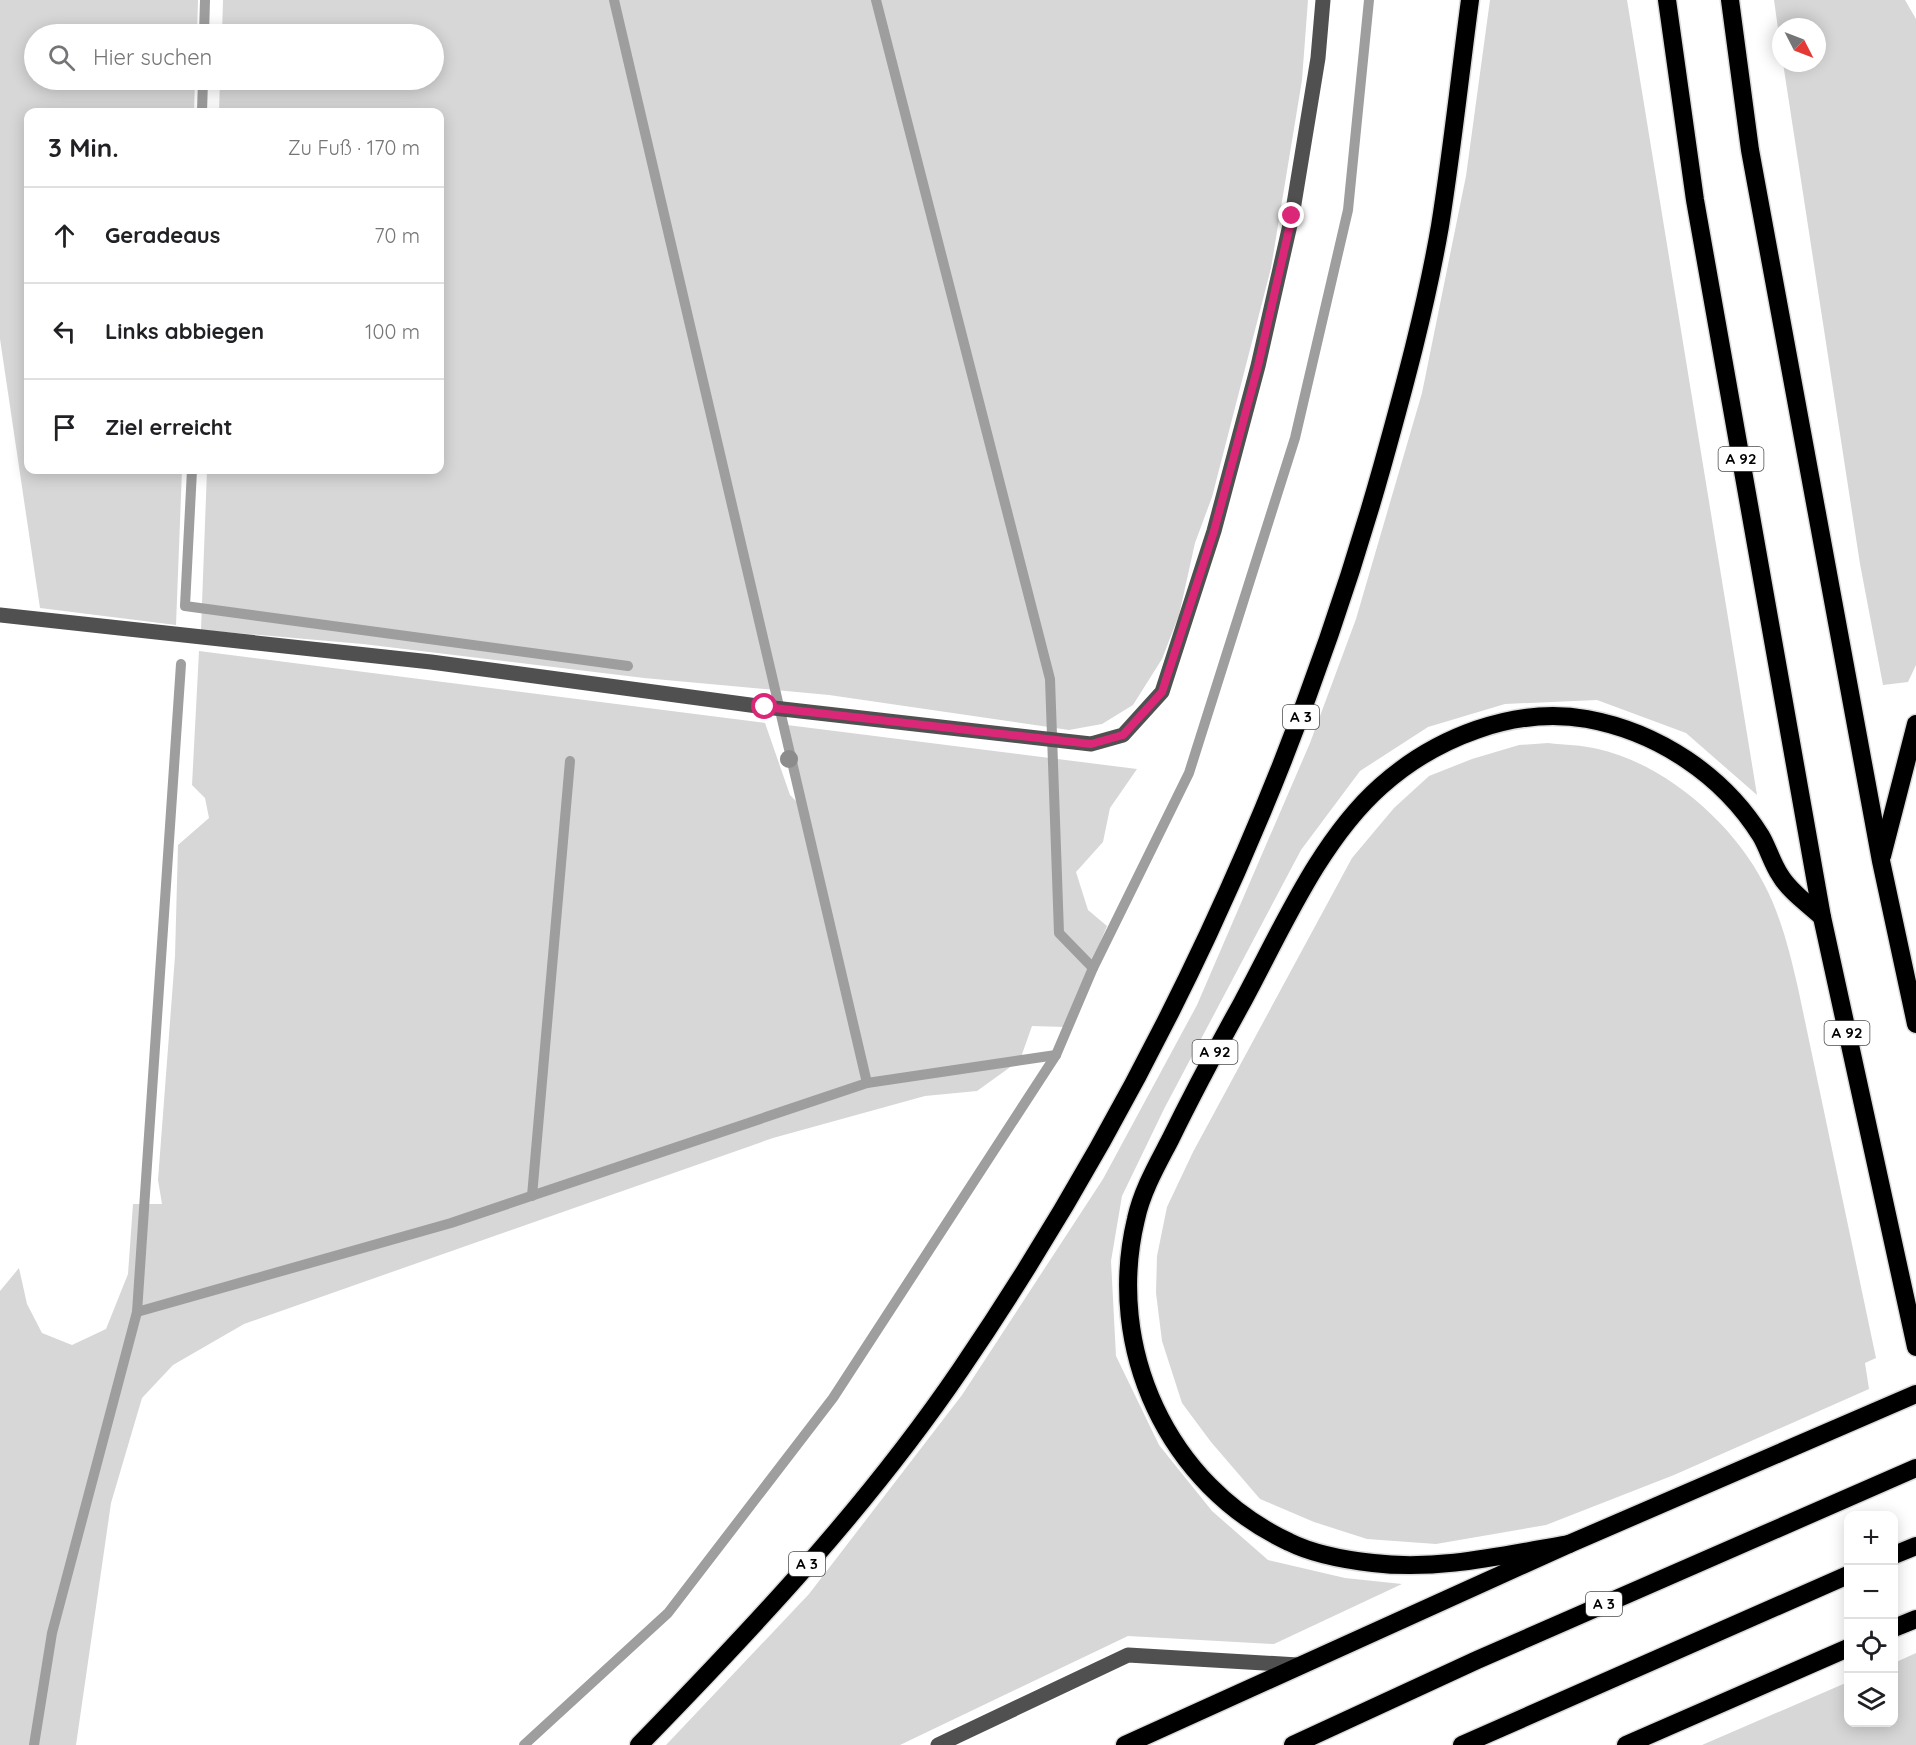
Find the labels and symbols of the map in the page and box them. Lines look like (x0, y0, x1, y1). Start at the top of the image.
north arrow (1772, 18, 1826, 72)
route end (1278, 202, 1304, 228)
road number: A 92 (1718, 447, 1764, 471)
route start (751, 693, 777, 719)
road number: A 3 (1283, 705, 1319, 729)
road number: A 92 (1824, 1021, 1870, 1045)
road number: A 92 (1192, 1040, 1238, 1064)
road number: A 3 (789, 1552, 825, 1576)
road number: A 3 (1586, 1592, 1622, 1616)

